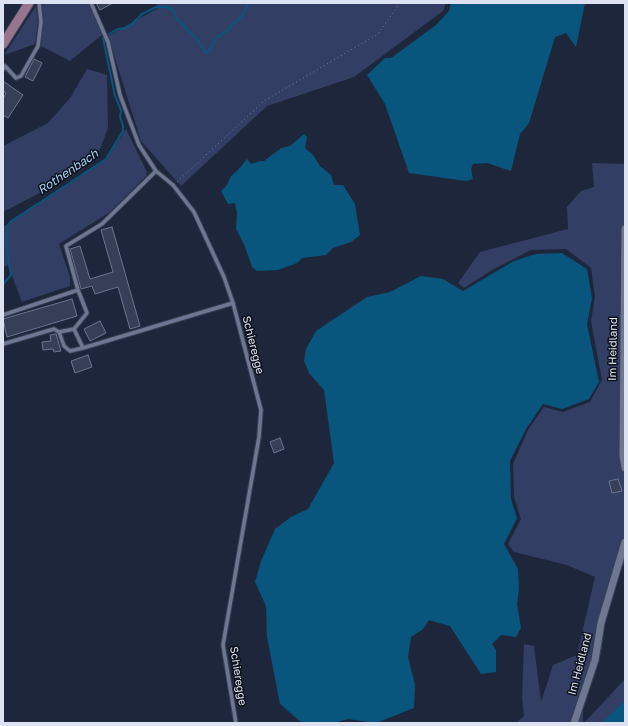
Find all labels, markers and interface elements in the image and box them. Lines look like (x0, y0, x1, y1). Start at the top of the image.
water label: Rothenbach (35, 147, 101, 197)
street label: Schieregge (239, 314, 267, 376)
street label: Im Heidland (606, 317, 620, 381)
street label: Im Heidland (565, 632, 595, 696)
street label: Schieregge (227, 646, 249, 706)

